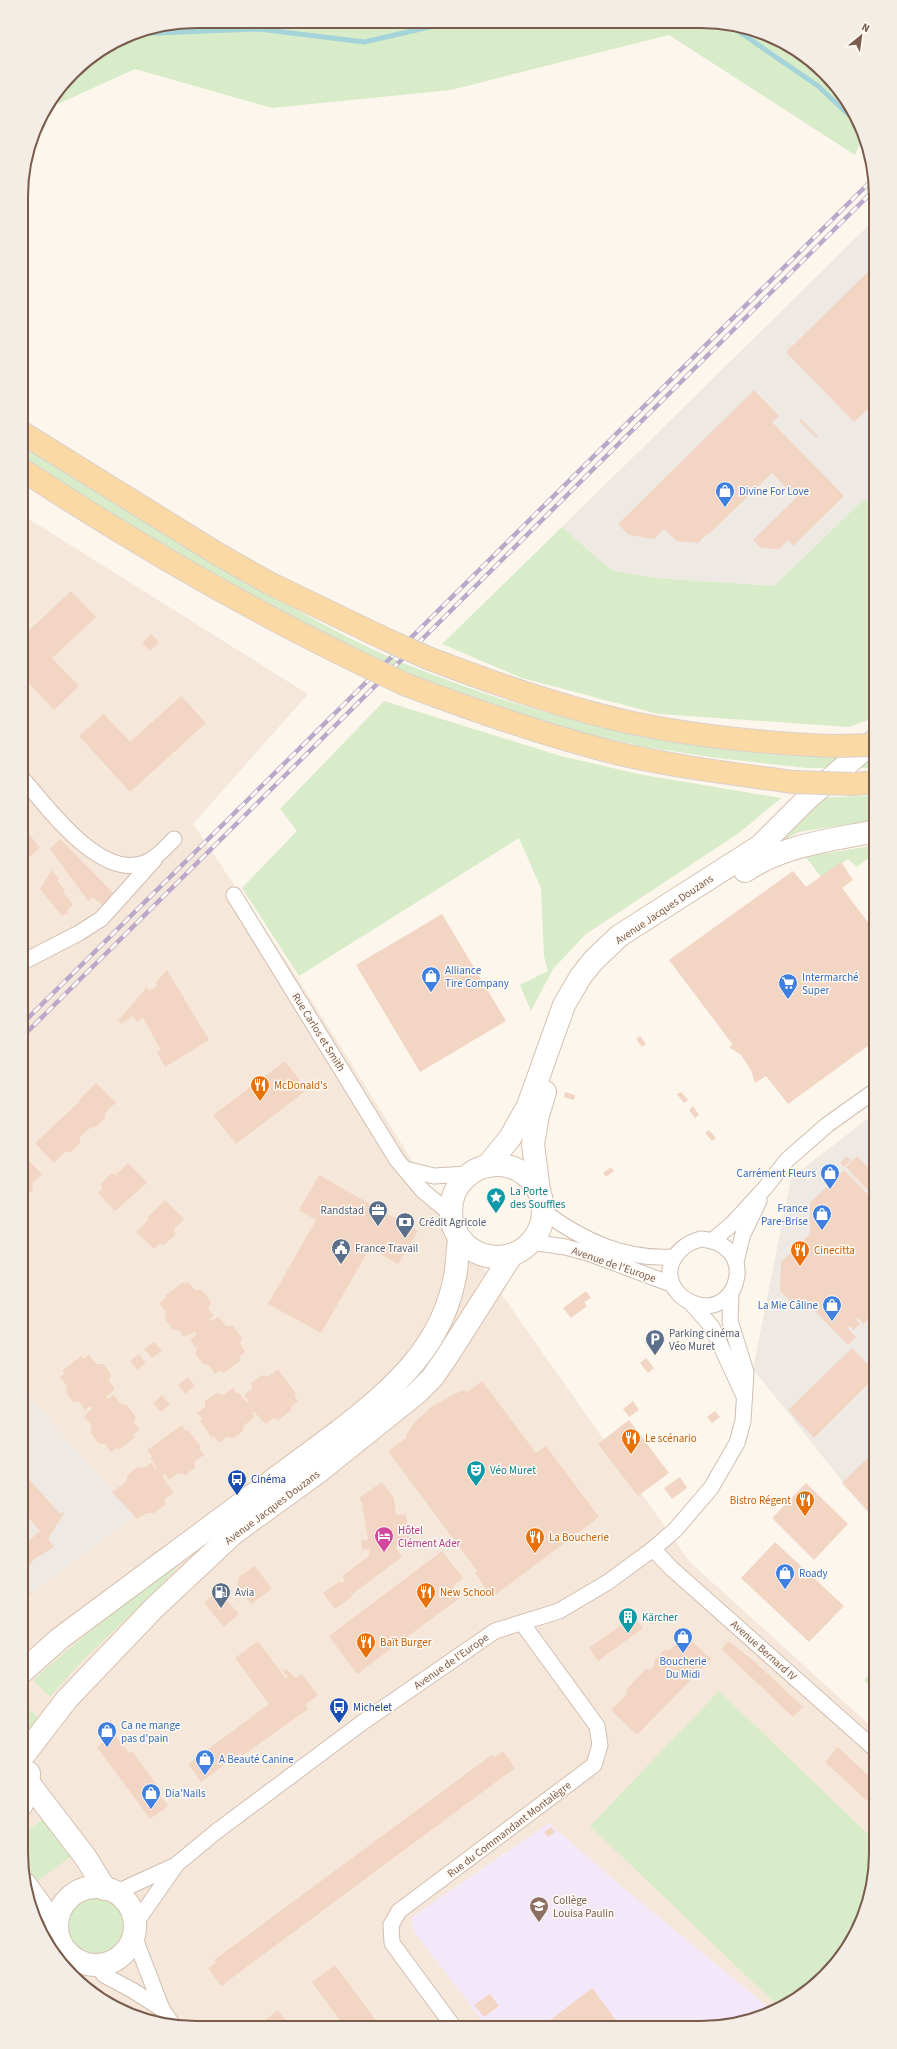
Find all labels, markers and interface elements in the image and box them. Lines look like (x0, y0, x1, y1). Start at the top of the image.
north arrow (841, 16, 881, 56)
text: N (859, 19, 872, 36)
shop icon: Divine For Love (714, 480, 736, 508)
place label: Divine For Love (739, 484, 809, 499)
street label: Avenue Jacques Douzans (612, 871, 717, 948)
place label: Alliance Tire Company (445, 963, 509, 991)
shop icon: Alliance Tire Company (420, 965, 442, 993)
place label: Intermarché Super (802, 970, 859, 998)
supermarket icon: Intermarché Super (777, 972, 799, 1000)
street label: Rue Carlos et Smith (288, 990, 349, 1074)
restaurant icon: McDonald's (249, 1074, 271, 1102)
place label: McDonald's (274, 1078, 328, 1093)
shop icon: Carrément Fleurs (819, 1162, 841, 1190)
place label: Carrément Fleurs (737, 1166, 816, 1181)
place label: La Porte des Souffles (510, 1184, 566, 1212)
place icon: La Porte des Souffles (485, 1186, 507, 1214)
office icon: Randstad (367, 1199, 389, 1227)
place label: France Pare-Brise (761, 1201, 809, 1229)
place label: Randstad (321, 1203, 364, 1218)
shop icon: France Pare-Brise (811, 1203, 833, 1231)
bank icon: Crédit Agricole (394, 1211, 416, 1239)
place label: Crédit Agricole (419, 1215, 487, 1230)
public building icon: France Travail (330, 1237, 352, 1265)
restaurant icon: Cinecitta (789, 1239, 811, 1267)
place label: France Travail (355, 1241, 418, 1256)
street label: Avenue de l'Europe (570, 1243, 659, 1286)
place label: Cinecitta (814, 1243, 855, 1258)
shop icon: La Mie Câline (821, 1294, 843, 1322)
place label: La Mie Câline (758, 1298, 819, 1313)
place label: Parking cinéma Véo Muret (669, 1326, 740, 1354)
parking icon: Parking cinéma Véo Muret (644, 1328, 666, 1356)
restaurant icon: Le scénario (620, 1427, 642, 1455)
place label: Le scénario (645, 1431, 697, 1446)
theatre icon: Véo Muret (465, 1459, 487, 1487)
place label: Véo Muret (490, 1463, 536, 1478)
street label: Avenue Jacques Douzans (222, 1466, 323, 1548)
bus stop icon: Cinéma (226, 1468, 248, 1496)
place label: Cinéma (251, 1472, 286, 1487)
restaurant icon: Bistro Régent (794, 1489, 816, 1517)
place label: Bistro Régent (730, 1493, 791, 1508)
place label: Hôtel Clément Ader (398, 1523, 461, 1551)
hotel icon: Hôtel Clément Ader (373, 1525, 395, 1553)
restaurant icon: La Boucherie (524, 1526, 546, 1554)
place label: La Boucherie (549, 1530, 609, 1545)
shop icon: Roady (774, 1562, 796, 1590)
place label: Roady (799, 1566, 828, 1581)
fuel station icon: Avia (210, 1581, 232, 1609)
restaurant icon: New School (415, 1581, 437, 1609)
place label: Avia (235, 1585, 254, 1600)
place label: New School (440, 1585, 495, 1600)
building icon: Kärcher (617, 1606, 639, 1634)
place label: Kärcher (642, 1610, 678, 1625)
street label: Avenue Bernard IV (727, 1617, 800, 1684)
shop icon: Boucherie Du Midi (672, 1626, 694, 1654)
street label: Avenue de l'Europe (411, 1630, 492, 1693)
restaurant icon: Baït Burger (355, 1631, 377, 1659)
place label: Baït Burger (380, 1635, 432, 1650)
place label: Boucherie Du Midi (660, 1654, 707, 1682)
bus stop icon: Michelet (328, 1696, 350, 1724)
place label: Michelet (353, 1700, 392, 1715)
place label: Ca ne mange pas d'pain (121, 1718, 181, 1746)
shop icon: Ca ne mange pas d'pain (96, 1720, 118, 1748)
shop icon: A Beauté Canine (194, 1748, 216, 1776)
place label: A Beauté Canine (219, 1752, 294, 1767)
street label: Rue du Commandant Montalègre (444, 1777, 575, 1881)
shop icon: Dia'Nails (140, 1782, 162, 1810)
place label: Dia'Nails (165, 1786, 206, 1801)
place label: Collège Louisa Paulin (553, 1893, 614, 1921)
school or university icon: Collège Louisa Paulin (528, 1895, 550, 1923)

